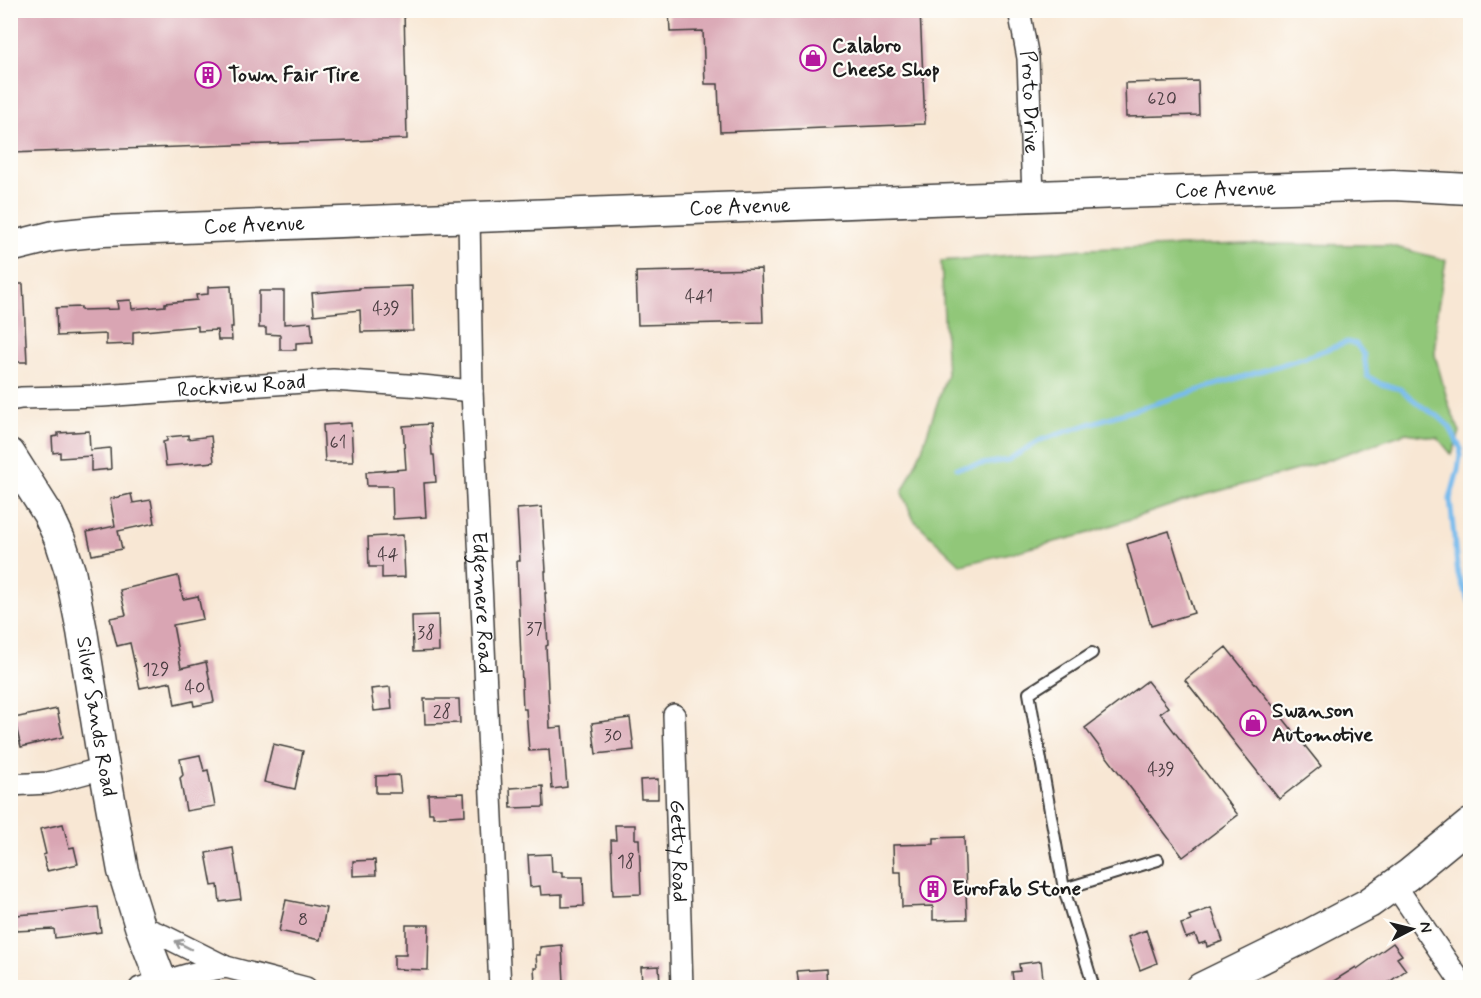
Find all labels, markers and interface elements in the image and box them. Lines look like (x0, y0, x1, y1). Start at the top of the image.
place label: Calabro Cheese Shop (832, 32, 940, 84)
shop icon: Calabro Cheese Shop (798, 43, 828, 73)
street label: Proto Drive (1013, 48, 1045, 154)
building icon: Town Fair Tire (193, 60, 223, 90)
place label: Town Fair Tire (228, 61, 360, 89)
house number: 620 (1147, 87, 1177, 111)
street label: Coe Avenue (1175, 174, 1277, 205)
street label: Coe Avenue (689, 191, 791, 223)
street label: Coe Avenue (203, 209, 306, 241)
house number: 441 (685, 285, 713, 309)
house number: 439 (372, 297, 400, 321)
street label: Rockview Road (176, 368, 307, 405)
house number: 61 (330, 431, 346, 455)
street label: Edgemere Road (464, 531, 499, 674)
house number: 44 (377, 543, 399, 567)
house number: 37 (525, 617, 543, 641)
house number: 38 (417, 621, 435, 645)
street label: Silver Sands Road (69, 634, 123, 799)
house number: 129 (142, 658, 170, 682)
house number: 40 (185, 676, 205, 700)
place label: Swanson Automotive (1272, 697, 1374, 749)
house number: 28 (433, 700, 451, 724)
shop icon: Swanson Automotive (1238, 708, 1268, 738)
house number: 30 (604, 724, 622, 748)
house number: 439 (1147, 758, 1175, 782)
street label: Getty Road (662, 799, 693, 903)
house number: 18 (617, 850, 635, 874)
building icon: EuroFab Stone (918, 874, 948, 904)
place label: EuroFab Stone (952, 875, 1081, 903)
north arrow (1382, 899, 1442, 959)
house number: 8 (298, 908, 308, 932)
text: N (1414, 921, 1436, 934)
one-way arrow (175, 939, 193, 951)

